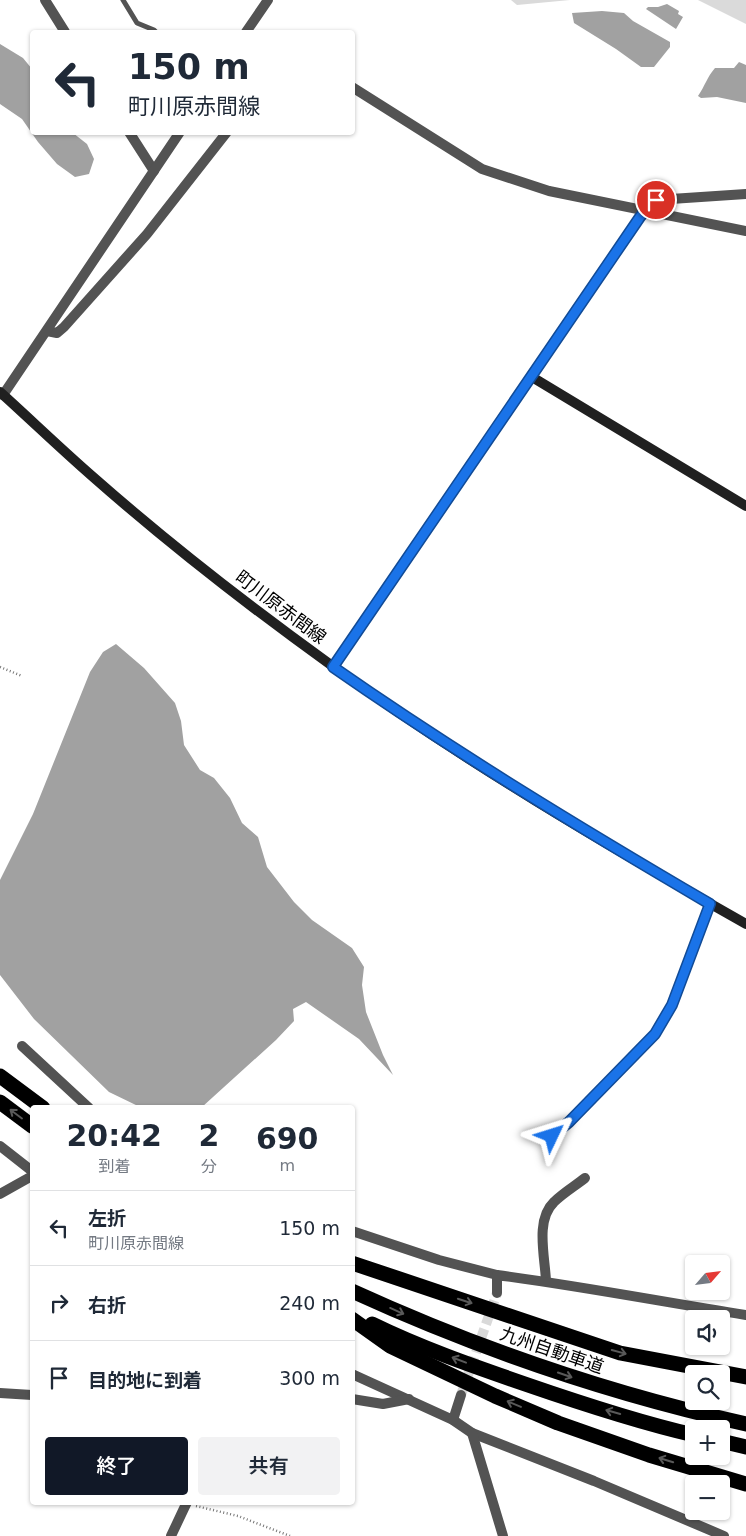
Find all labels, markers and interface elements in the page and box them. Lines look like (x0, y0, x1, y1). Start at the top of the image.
text: 150 m (128, 47, 250, 87)
icon: left (45, 50, 110, 115)
text: 町川原赤間線 (128, 94, 260, 119)
pin (635, 179, 677, 221)
icon: arrive (642, 186, 670, 214)
street label: 町川原赤間線 (232, 566, 330, 648)
one-way arrow (9, 1109, 23, 1119)
position arrow (525, 1109, 577, 1161)
text: 20:42 (67, 1118, 162, 1153)
text: 2 (199, 1118, 219, 1153)
text: 690 (256, 1121, 319, 1156)
text: m (279, 1156, 295, 1175)
text: 到着 (98, 1157, 130, 1176)
text: 分 (201, 1157, 217, 1176)
text: 左折 (88, 1207, 126, 1229)
icon: left (45, 1214, 73, 1242)
text: 150 m (279, 1217, 340, 1239)
text: 町川原赤間線 (88, 1234, 184, 1253)
north arrow (685, 1255, 730, 1300)
map controls (685, 1255, 730, 1520)
icon: right (45, 1289, 73, 1317)
text: 240 m (279, 1292, 340, 1314)
text: 右折 (88, 1294, 126, 1316)
one-way arrow (456, 1297, 472, 1307)
one-way arrow (389, 1307, 404, 1317)
button: sound (685, 1310, 730, 1355)
street label: 九州自動車道 (498, 1322, 606, 1378)
one-way arrow (611, 1348, 627, 1357)
one-way arrow (452, 1355, 468, 1364)
icon: arrive (45, 1364, 73, 1392)
button: search (685, 1365, 730, 1410)
text: 300 m (279, 1367, 340, 1389)
text: 目的地に到着 (88, 1369, 202, 1391)
one-way arrow (557, 1371, 572, 1380)
one-way arrow (507, 1398, 522, 1408)
one-way arrow (606, 1407, 622, 1417)
button: + (685, 1420, 730, 1465)
button: 終了 (45, 1437, 188, 1495)
button: 共有 (198, 1437, 340, 1495)
one-way arrow (658, 1454, 674, 1464)
button: − (685, 1475, 730, 1520)

